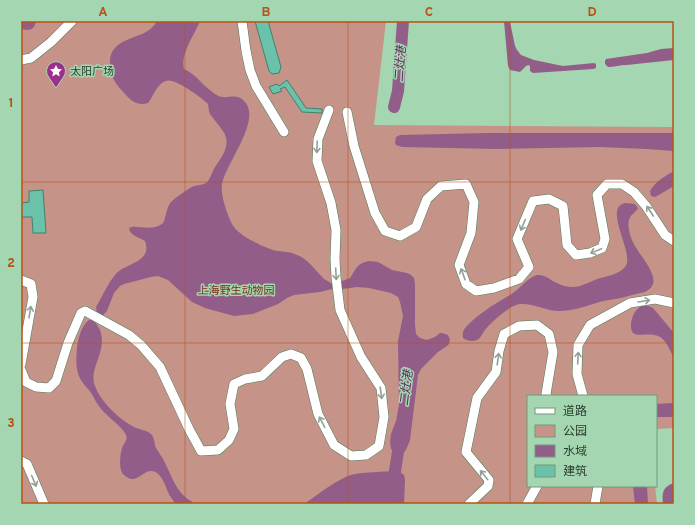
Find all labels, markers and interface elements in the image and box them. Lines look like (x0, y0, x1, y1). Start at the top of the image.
text: A (98, 5, 108, 21)
text: B (262, 5, 271, 21)
text: C (425, 5, 433, 21)
text: D (587, 5, 597, 21)
water label: 二灶港 (392, 44, 410, 83)
place icon: 太阳广场 (45, 60, 67, 88)
place label: 太阳广场 (70, 65, 114, 79)
text: 1 (8, 96, 14, 112)
one-way arrow (314, 140, 321, 153)
one-way arrow (645, 205, 653, 217)
one-way arrow (519, 218, 526, 230)
one-way arrow (590, 247, 602, 255)
text: 2 (7, 256, 15, 272)
one-way arrow (333, 267, 340, 280)
one-way arrow (458, 268, 466, 280)
park label: 上海野生动物园 (198, 284, 275, 298)
one-way arrow (637, 296, 650, 304)
one-way arrow (27, 306, 35, 319)
one-way arrow (574, 352, 581, 365)
one-way arrow (494, 353, 502, 366)
water label: 二灶港 (397, 367, 417, 407)
one-way arrow (377, 387, 385, 400)
legend (527, 395, 657, 487)
text: 道路 (563, 404, 587, 420)
text: 3 (7, 416, 15, 432)
one-way arrow (318, 416, 325, 428)
text: 公园 (563, 424, 587, 440)
text: 水域 (563, 444, 587, 460)
text: 建筑 (563, 464, 587, 480)
one-way arrow (480, 469, 489, 480)
one-way arrow (31, 475, 39, 487)

